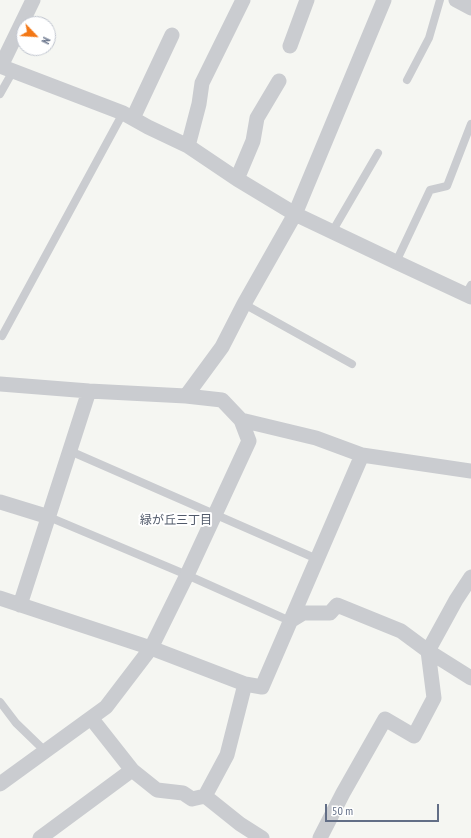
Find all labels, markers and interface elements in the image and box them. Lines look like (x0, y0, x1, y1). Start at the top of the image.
north arrow (16, 16, 56, 56)
text: N (38, 35, 54, 46)
district label: 緑が丘三丁目 (140, 514, 212, 528)
scale bar (327, 796, 441, 822)
text: 50 m (332, 803, 353, 818)

